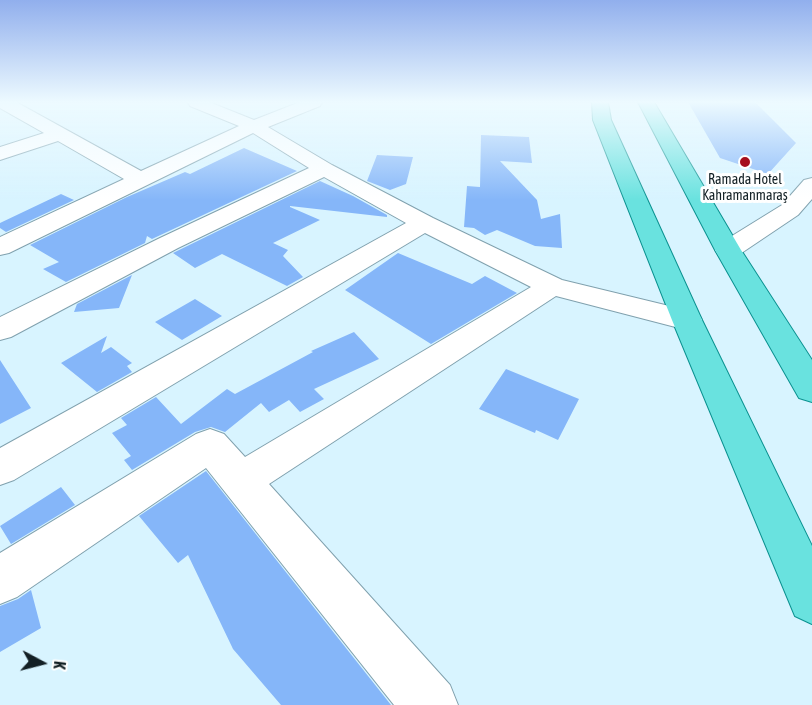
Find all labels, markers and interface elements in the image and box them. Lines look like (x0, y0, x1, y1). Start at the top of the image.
marker: Ramada Hotel Kahramanmaraş (738, 155, 752, 169)
place label: Ramada Hotel Kahramanmaraş (702, 172, 788, 204)
north arrow (12, 633, 72, 693)
text: K (50, 660, 69, 670)

